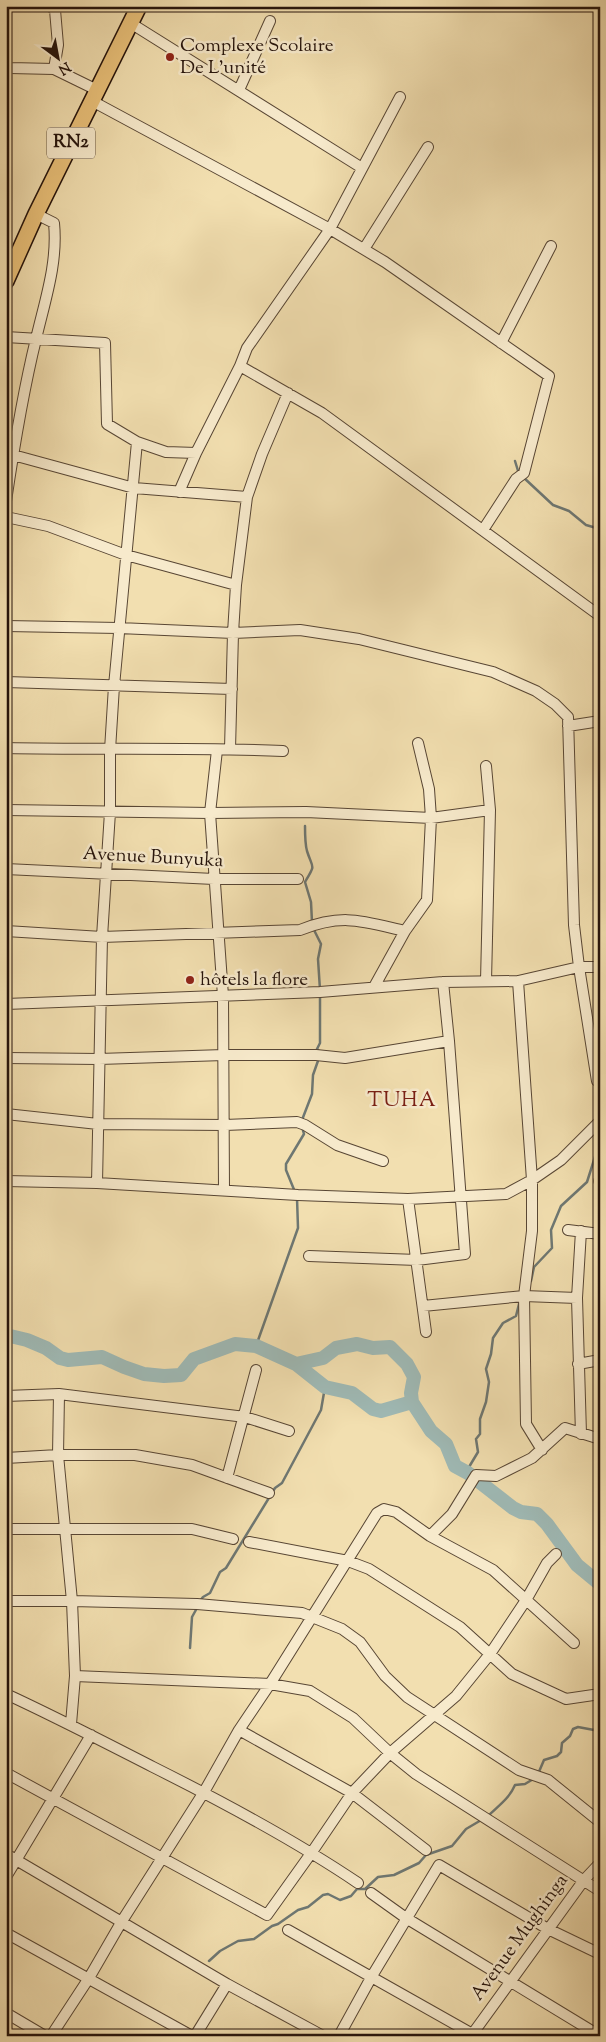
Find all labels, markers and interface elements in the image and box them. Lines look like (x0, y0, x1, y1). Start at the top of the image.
north arrow (32, 32, 82, 82)
place label: Complexe Scolaire De L'unité (180, 33, 334, 82)
marker: Complexe Scolaire De L'unité (164, 51, 176, 63)
text: N (54, 56, 74, 79)
road number: RN2 (47, 128, 95, 158)
street label: Avenue Bunyuka (82, 841, 224, 875)
place label: hôtels la flore (200, 967, 308, 994)
marker: hôtels la flore (184, 974, 196, 986)
district label: TUHA (367, 1086, 437, 1116)
street label: Avenue Mughinga (465, 1869, 575, 2007)

